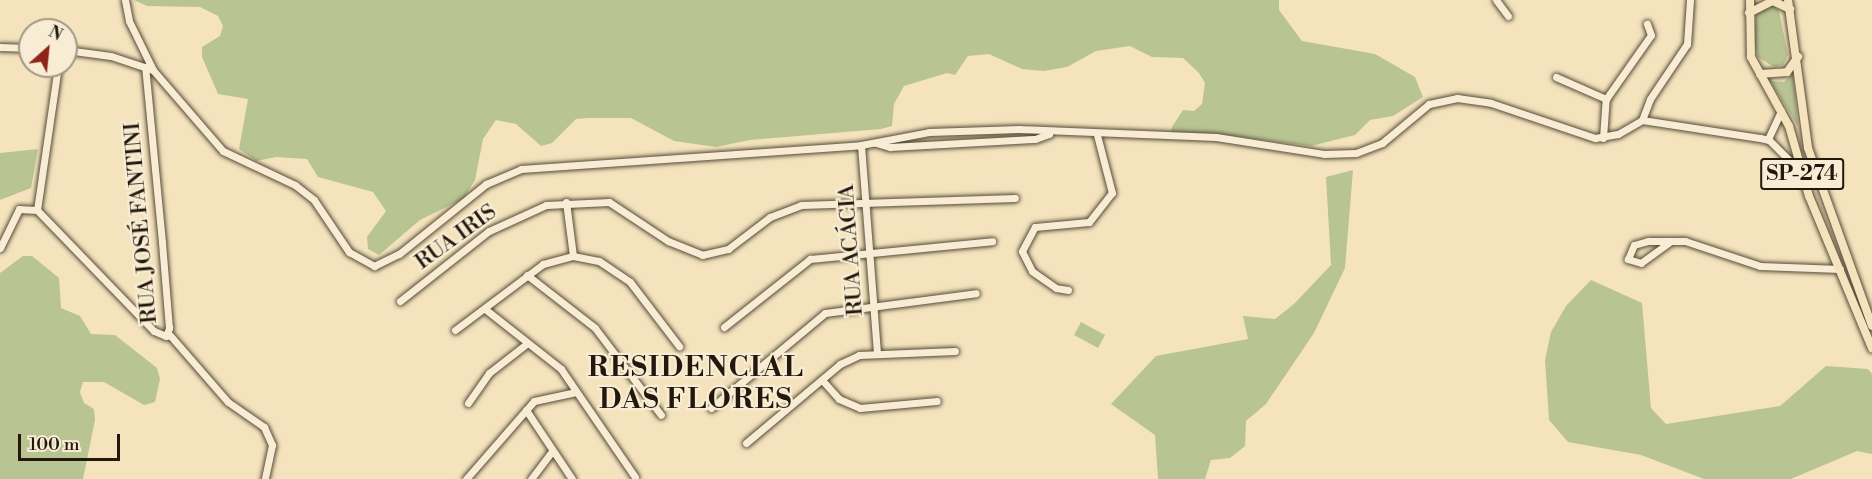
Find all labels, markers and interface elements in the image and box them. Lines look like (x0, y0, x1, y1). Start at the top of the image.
north arrow (18, 18, 78, 78)
text: N (45, 22, 65, 46)
street label: RUA JOSÉ FANTINI (119, 121, 163, 325)
road number: SP-274 (1760, 156, 1844, 192)
street label: RUA ACÁCIA (833, 183, 869, 317)
street label: RUA IRIS (410, 199, 502, 275)
district label: RESIDENCIAL DAS FLORES (588, 351, 804, 417)
scale bar (21, 422, 123, 460)
text: 100 m (29, 433, 80, 456)

